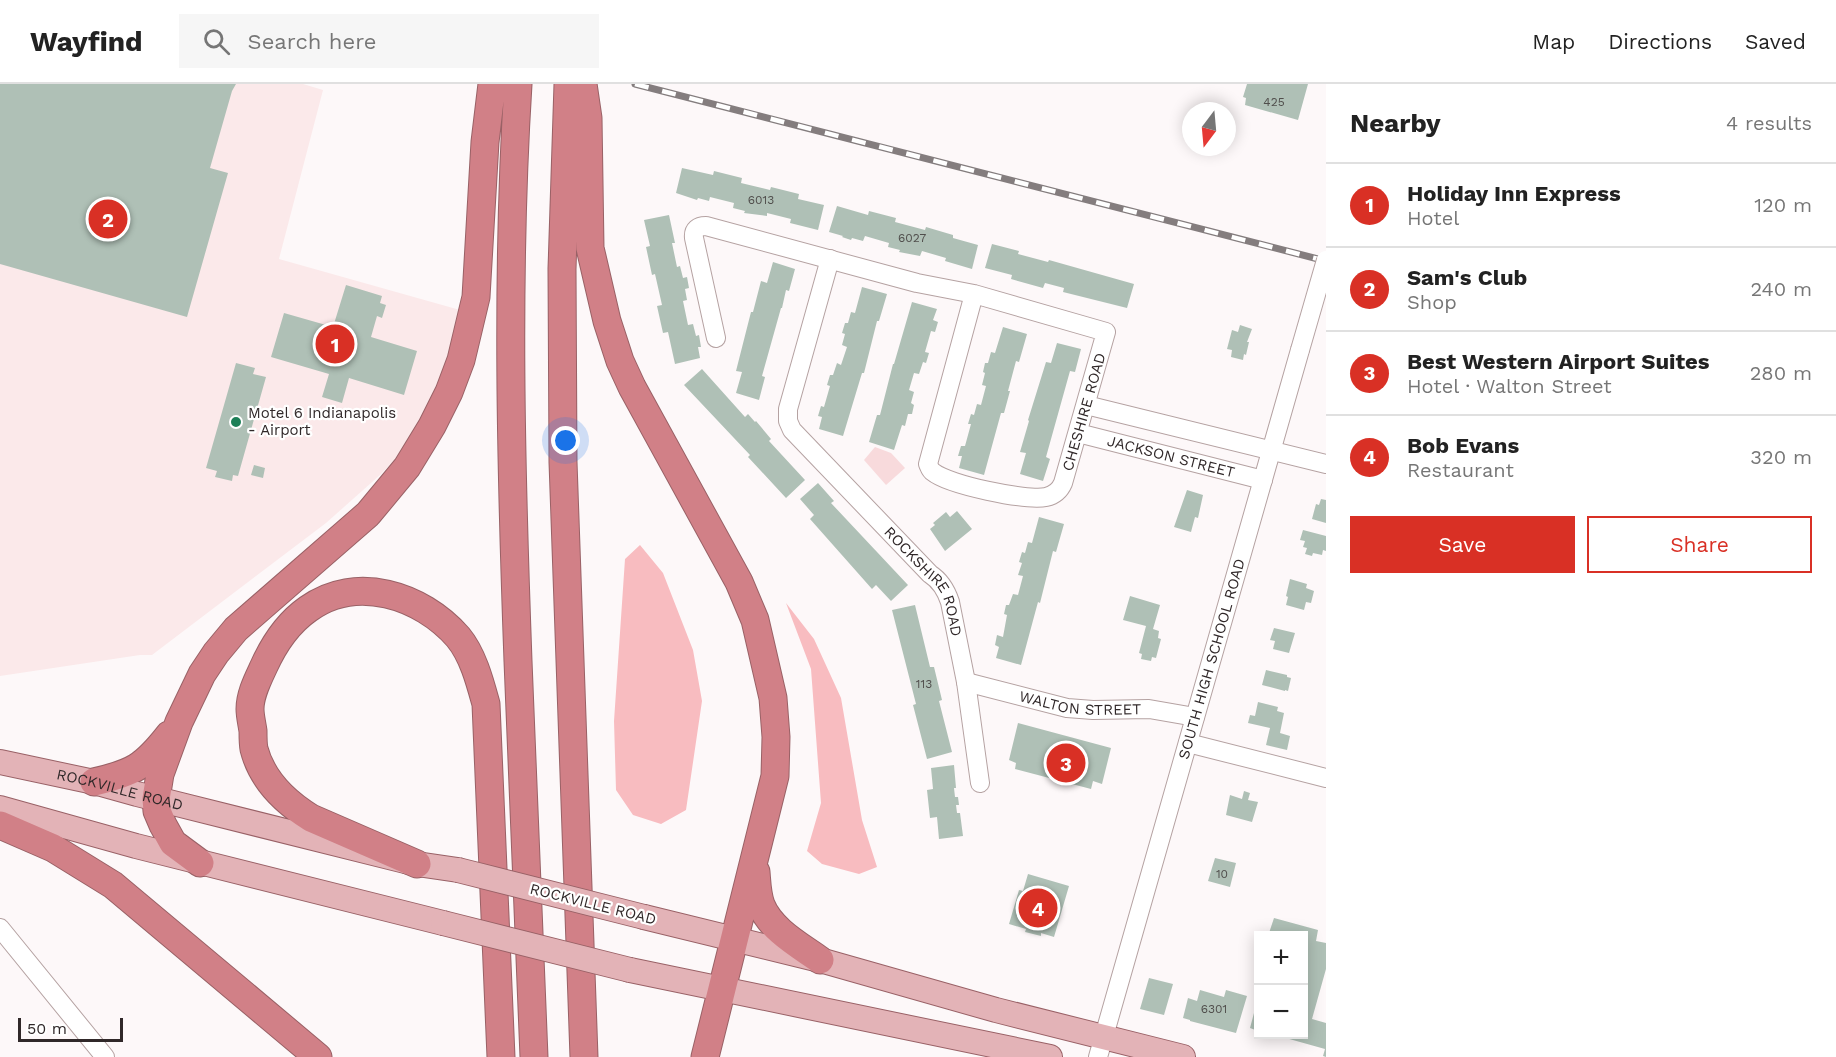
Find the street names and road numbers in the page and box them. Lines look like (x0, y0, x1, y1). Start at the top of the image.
street label: CHESHIRE ROAD (1059, 351, 1109, 473)
street label: JACKSON STREET (1105, 432, 1237, 481)
street label: ROCKSHIRE ROAD (880, 523, 966, 638)
street label: SOUTH HIGH SCHOOL ROAD (1175, 557, 1249, 761)
street label: WALTON STREET (1017, 687, 1141, 719)
street label: ROCKVILLE ROAD (55, 765, 185, 814)
street label: ROCKVILLE ROAD (528, 880, 658, 928)

